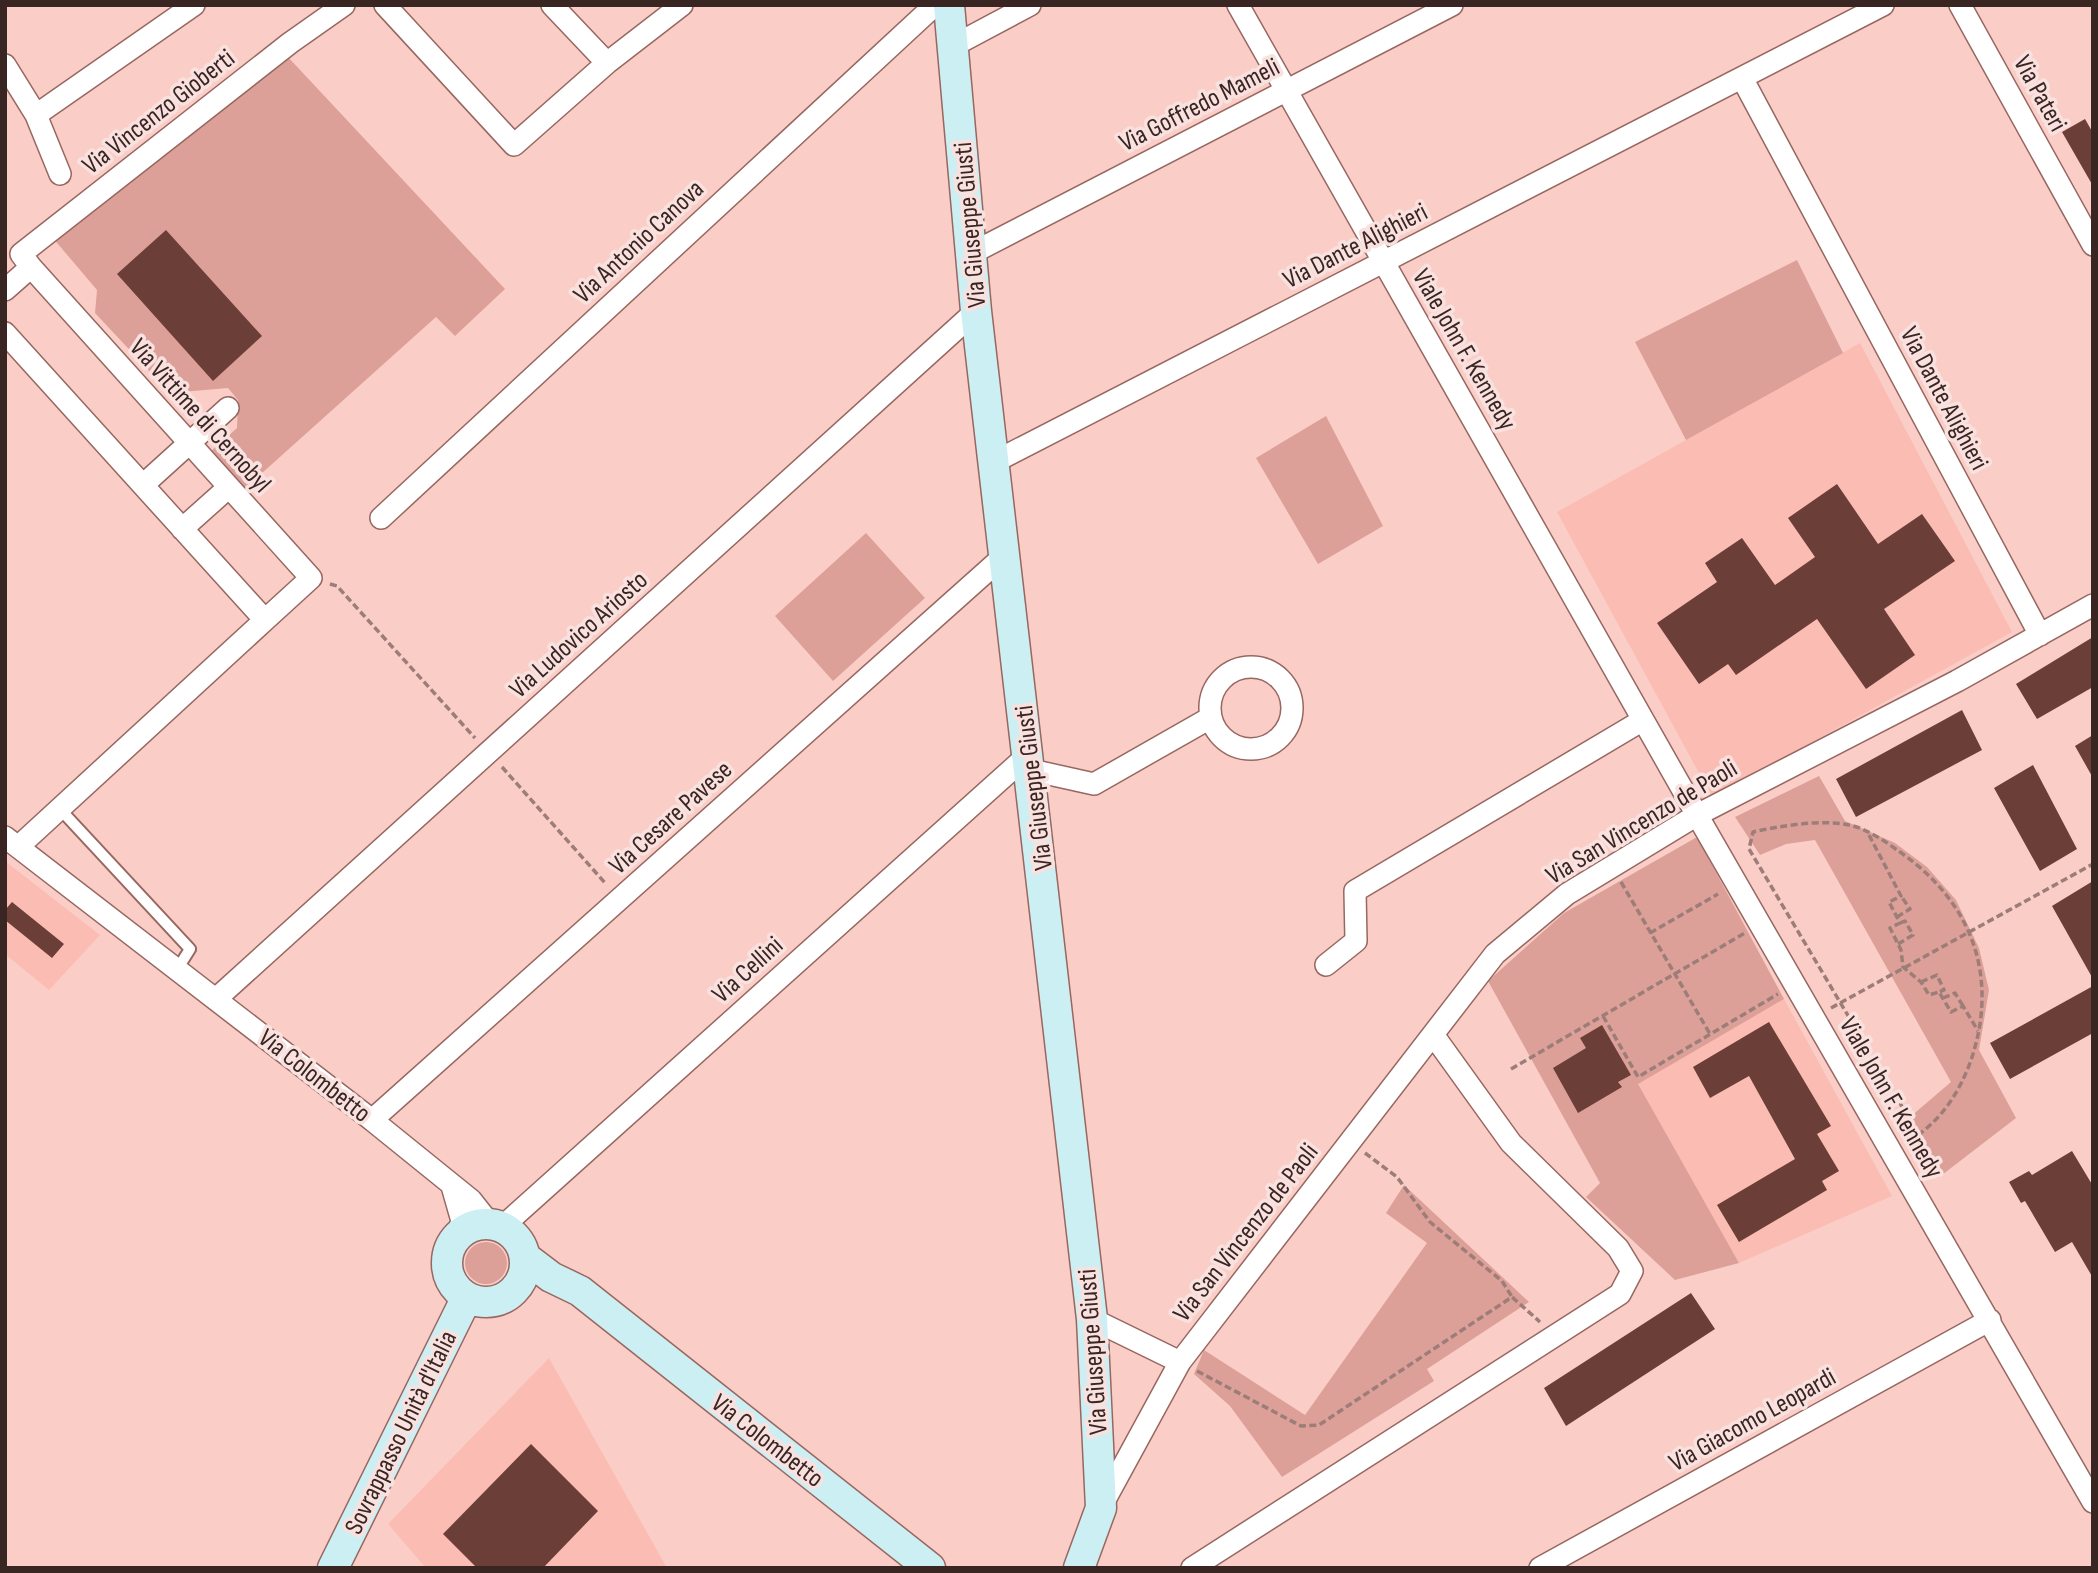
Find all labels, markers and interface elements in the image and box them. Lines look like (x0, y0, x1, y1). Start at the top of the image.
street label: Via Vincenzo Gioberti (77, 43, 241, 181)
street label: Via Pateri (2006, 50, 2073, 137)
street label: Via Goffredo Mameli (1114, 52, 1285, 159)
street label: Via Giuseppe Giusti (948, 141, 993, 309)
street label: Via Antonio Canova (568, 174, 711, 310)
street label: Via Dante Alighieri (1278, 197, 1433, 296)
street label: Viale John F. Kennedy (1405, 264, 1522, 436)
street label: Via Dante Alighieri (1893, 322, 1994, 476)
street label: Via Vittime di Cernobyl (123, 333, 277, 499)
street label: Via Ludovico Ariosto (504, 565, 655, 705)
street label: Via Giuseppe Giusti (1009, 703, 1060, 872)
street label: Via San Vincenzo de Paoli (1541, 753, 1743, 892)
street label: Via Cesare Pavese (603, 755, 739, 881)
street label: Via Cellini (706, 930, 790, 1010)
street label: Viale John F. Kennedy (1832, 1012, 1949, 1184)
street label: Via Colombetto (252, 1023, 376, 1130)
street label: Via San Vincenzo de Paoli (1167, 1138, 1325, 1328)
street label: Via Giuseppe Giusti (1072, 1268, 1115, 1436)
street label: Sovrappasso Unità d'Italia (339, 1326, 464, 1540)
street label: Via Giacomo Leopardi (1664, 1362, 1841, 1479)
street label: Via Colombetto (705, 1388, 829, 1495)

